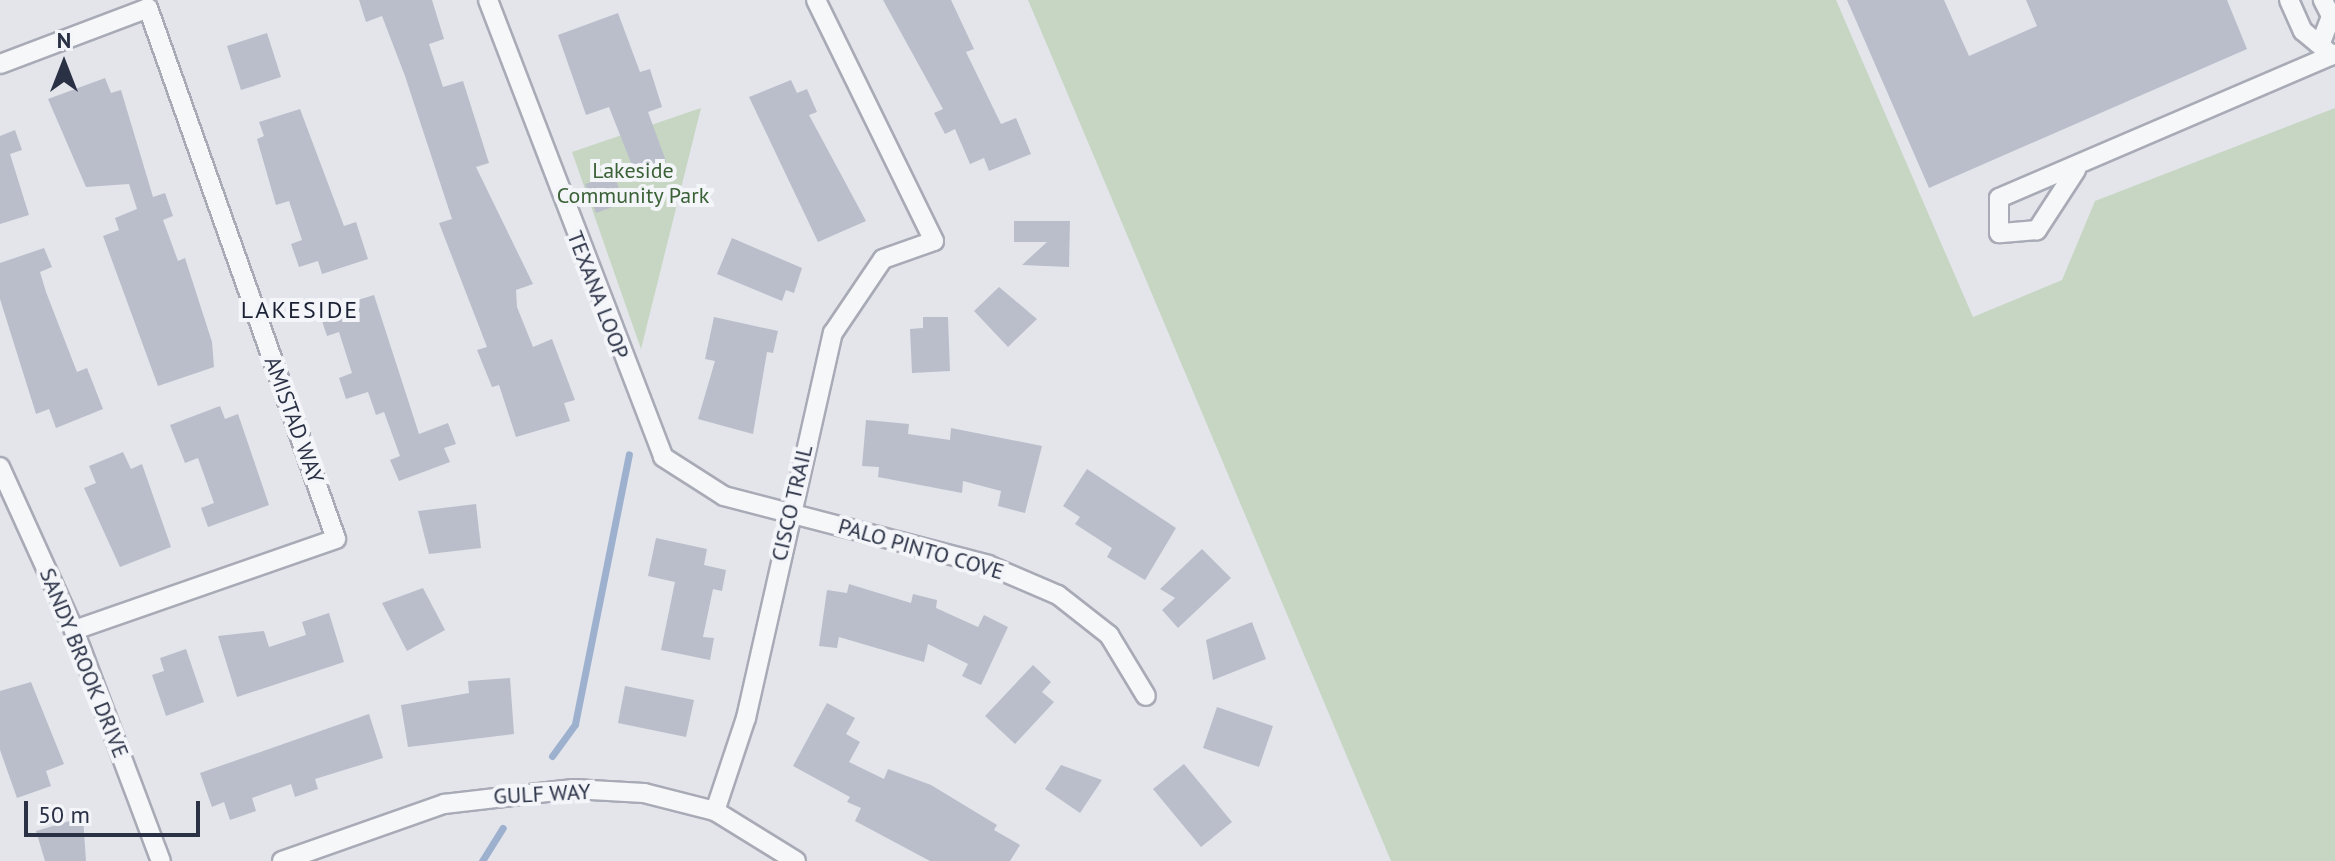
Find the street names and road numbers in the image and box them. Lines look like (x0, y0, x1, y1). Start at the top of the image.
street label: TEXANA LOOP (561, 227, 635, 363)
street label: AMISTAD WAY (259, 353, 329, 487)
street label: CISCO TRAIL (766, 442, 818, 564)
street label: PALO PINTO COVE (835, 513, 1007, 585)
street label: SANDY BROOK DRIVE (34, 564, 134, 762)
street label: GULF WAY (493, 778, 591, 810)

